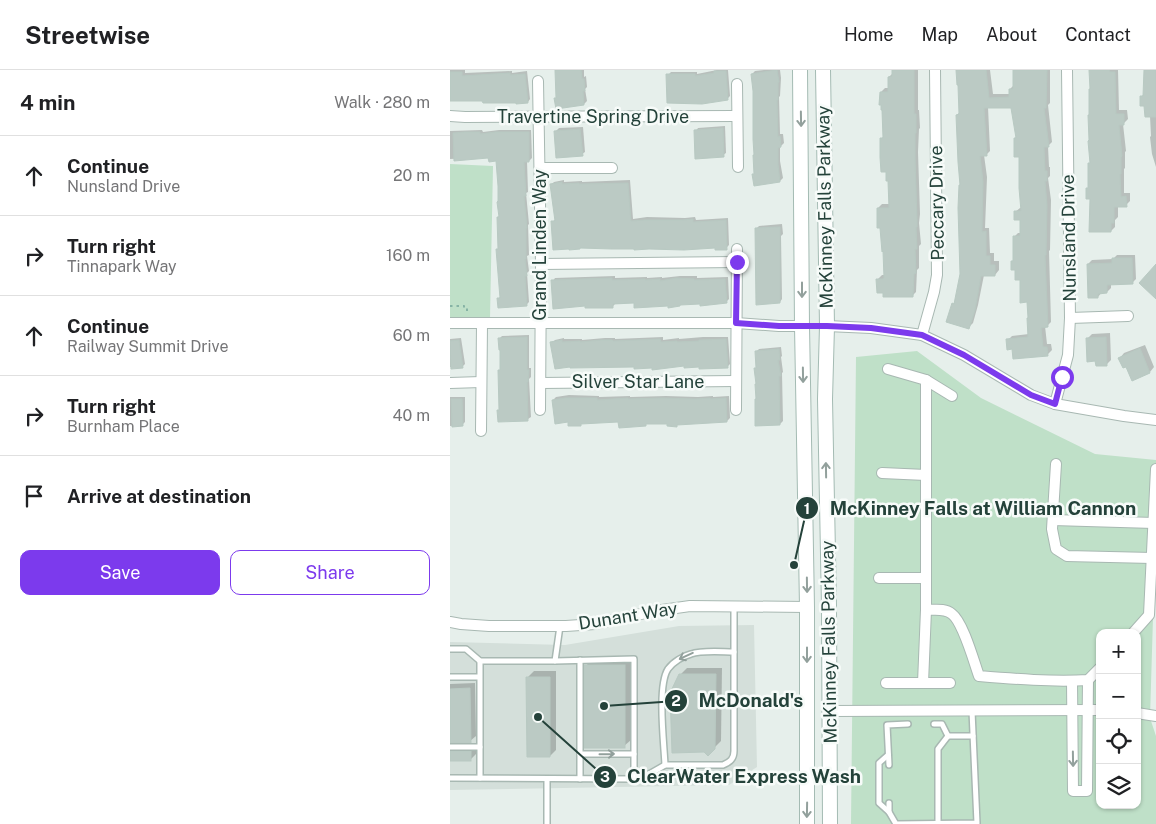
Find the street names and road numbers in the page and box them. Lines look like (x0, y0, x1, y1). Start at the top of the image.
street label: McKinney Falls Parkway (812, 105, 837, 309)
street label: Travertine Spring Drive (497, 106, 689, 127)
street label: Peccary Drive (925, 145, 948, 261)
street label: Grand Linden Way (529, 169, 550, 321)
street label: Nunsland Drive (1057, 174, 1080, 302)
street label: Silver Star Lane (572, 371, 704, 392)
street label: McKinney Falls Parkway (816, 540, 841, 744)
street label: Dunant Way (577, 597, 679, 634)

